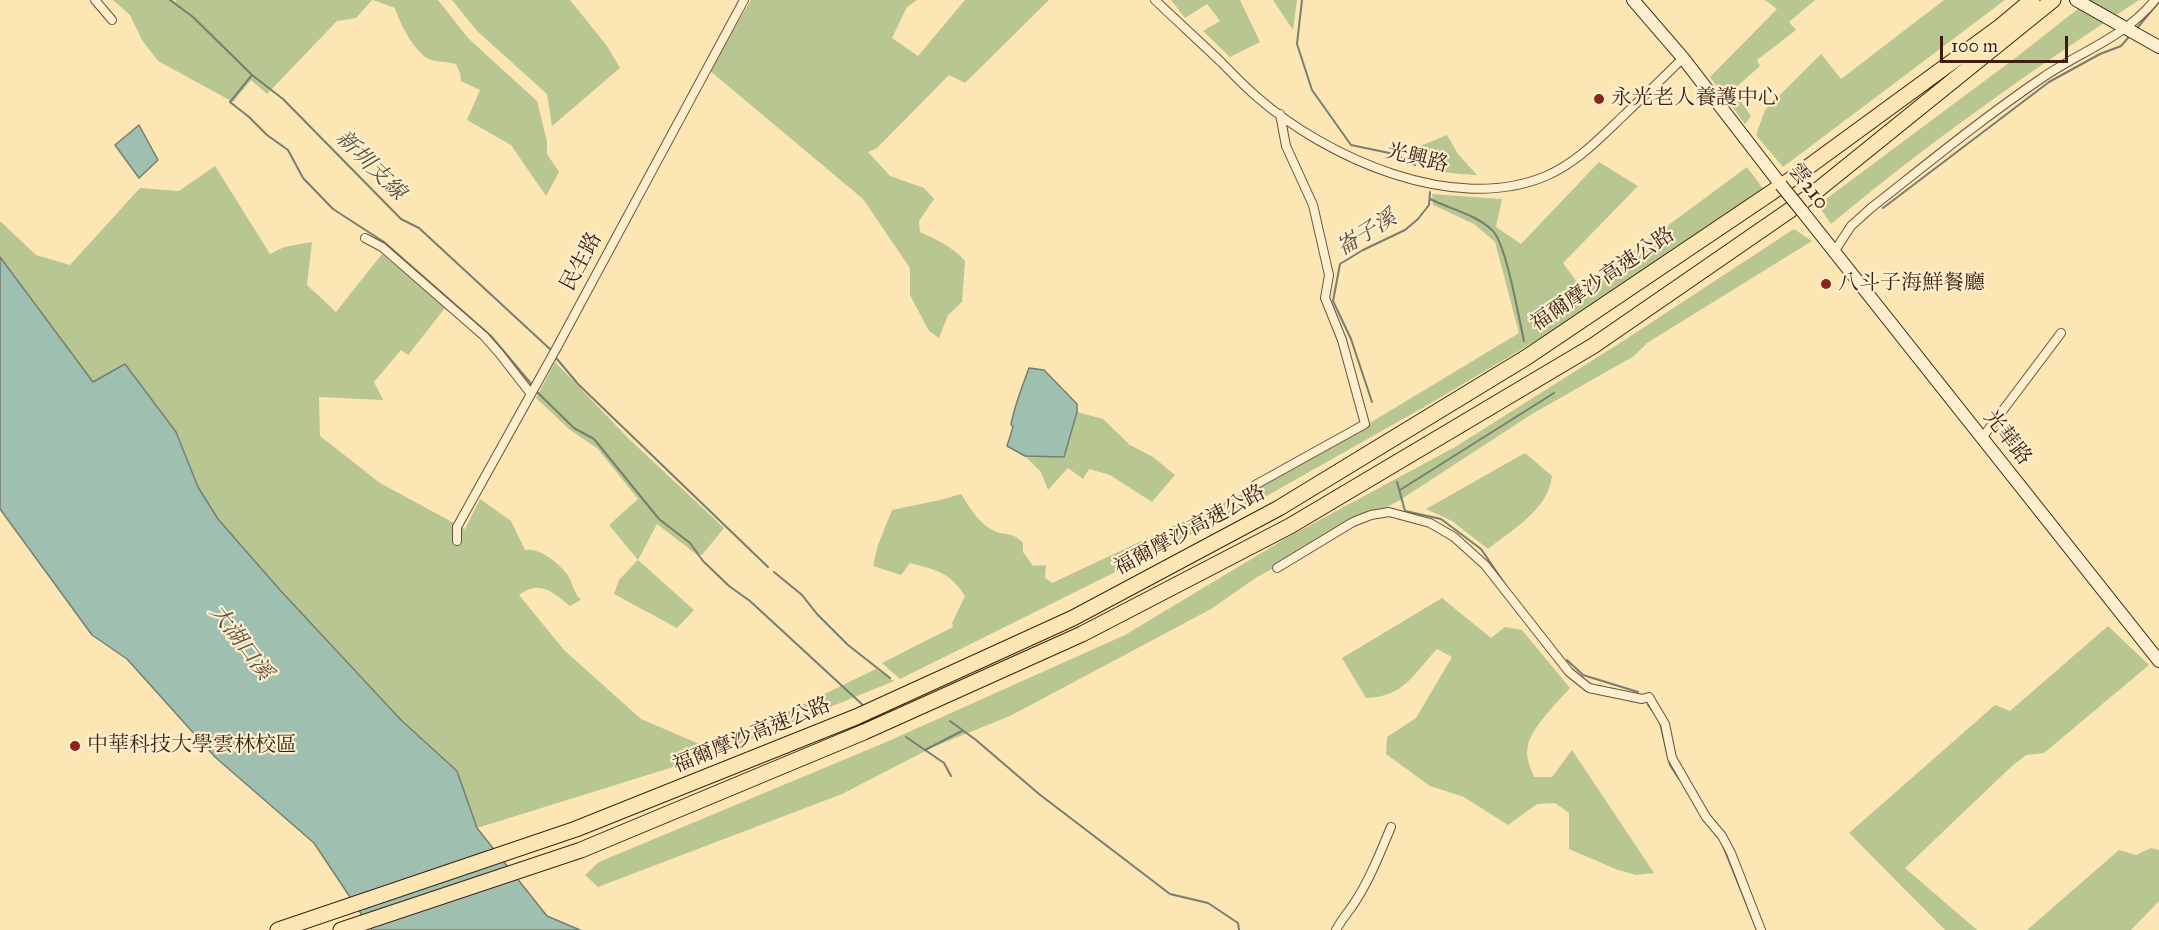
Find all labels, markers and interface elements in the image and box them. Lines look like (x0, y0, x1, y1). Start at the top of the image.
scale bar (1943, 24, 2070, 62)
text: 100 m (1951, 35, 1998, 57)
place label: 永光老人養護中心 (1611, 86, 1779, 112)
marker: 永光老人養護中心 (1592, 92, 1606, 106)
water label: 新圳支線 (330, 126, 410, 206)
street label: 光興路 (1383, 139, 1451, 179)
street label: 雲210 (1782, 159, 1834, 215)
water label: 崙子溪 (1332, 205, 1402, 263)
street label: 福爾摩沙高速公路 (1526, 223, 1680, 337)
street label: 民生路 (556, 228, 608, 296)
place label: 八斗子海鮮餐廳 (1838, 271, 1985, 297)
marker: 八斗子海鮮餐廳 (1819, 277, 1833, 291)
street label: 光華路 (1978, 405, 2036, 471)
street label: 福爾摩沙高速公路 (1110, 480, 1270, 582)
water label: 大湖口溪 (203, 600, 277, 686)
street label: 福爾摩沙高速公路 (669, 693, 835, 779)
place label: 中華科技大學雲林校區 (87, 733, 297, 759)
marker: 中華科技大學雲林校區 (68, 739, 82, 753)

